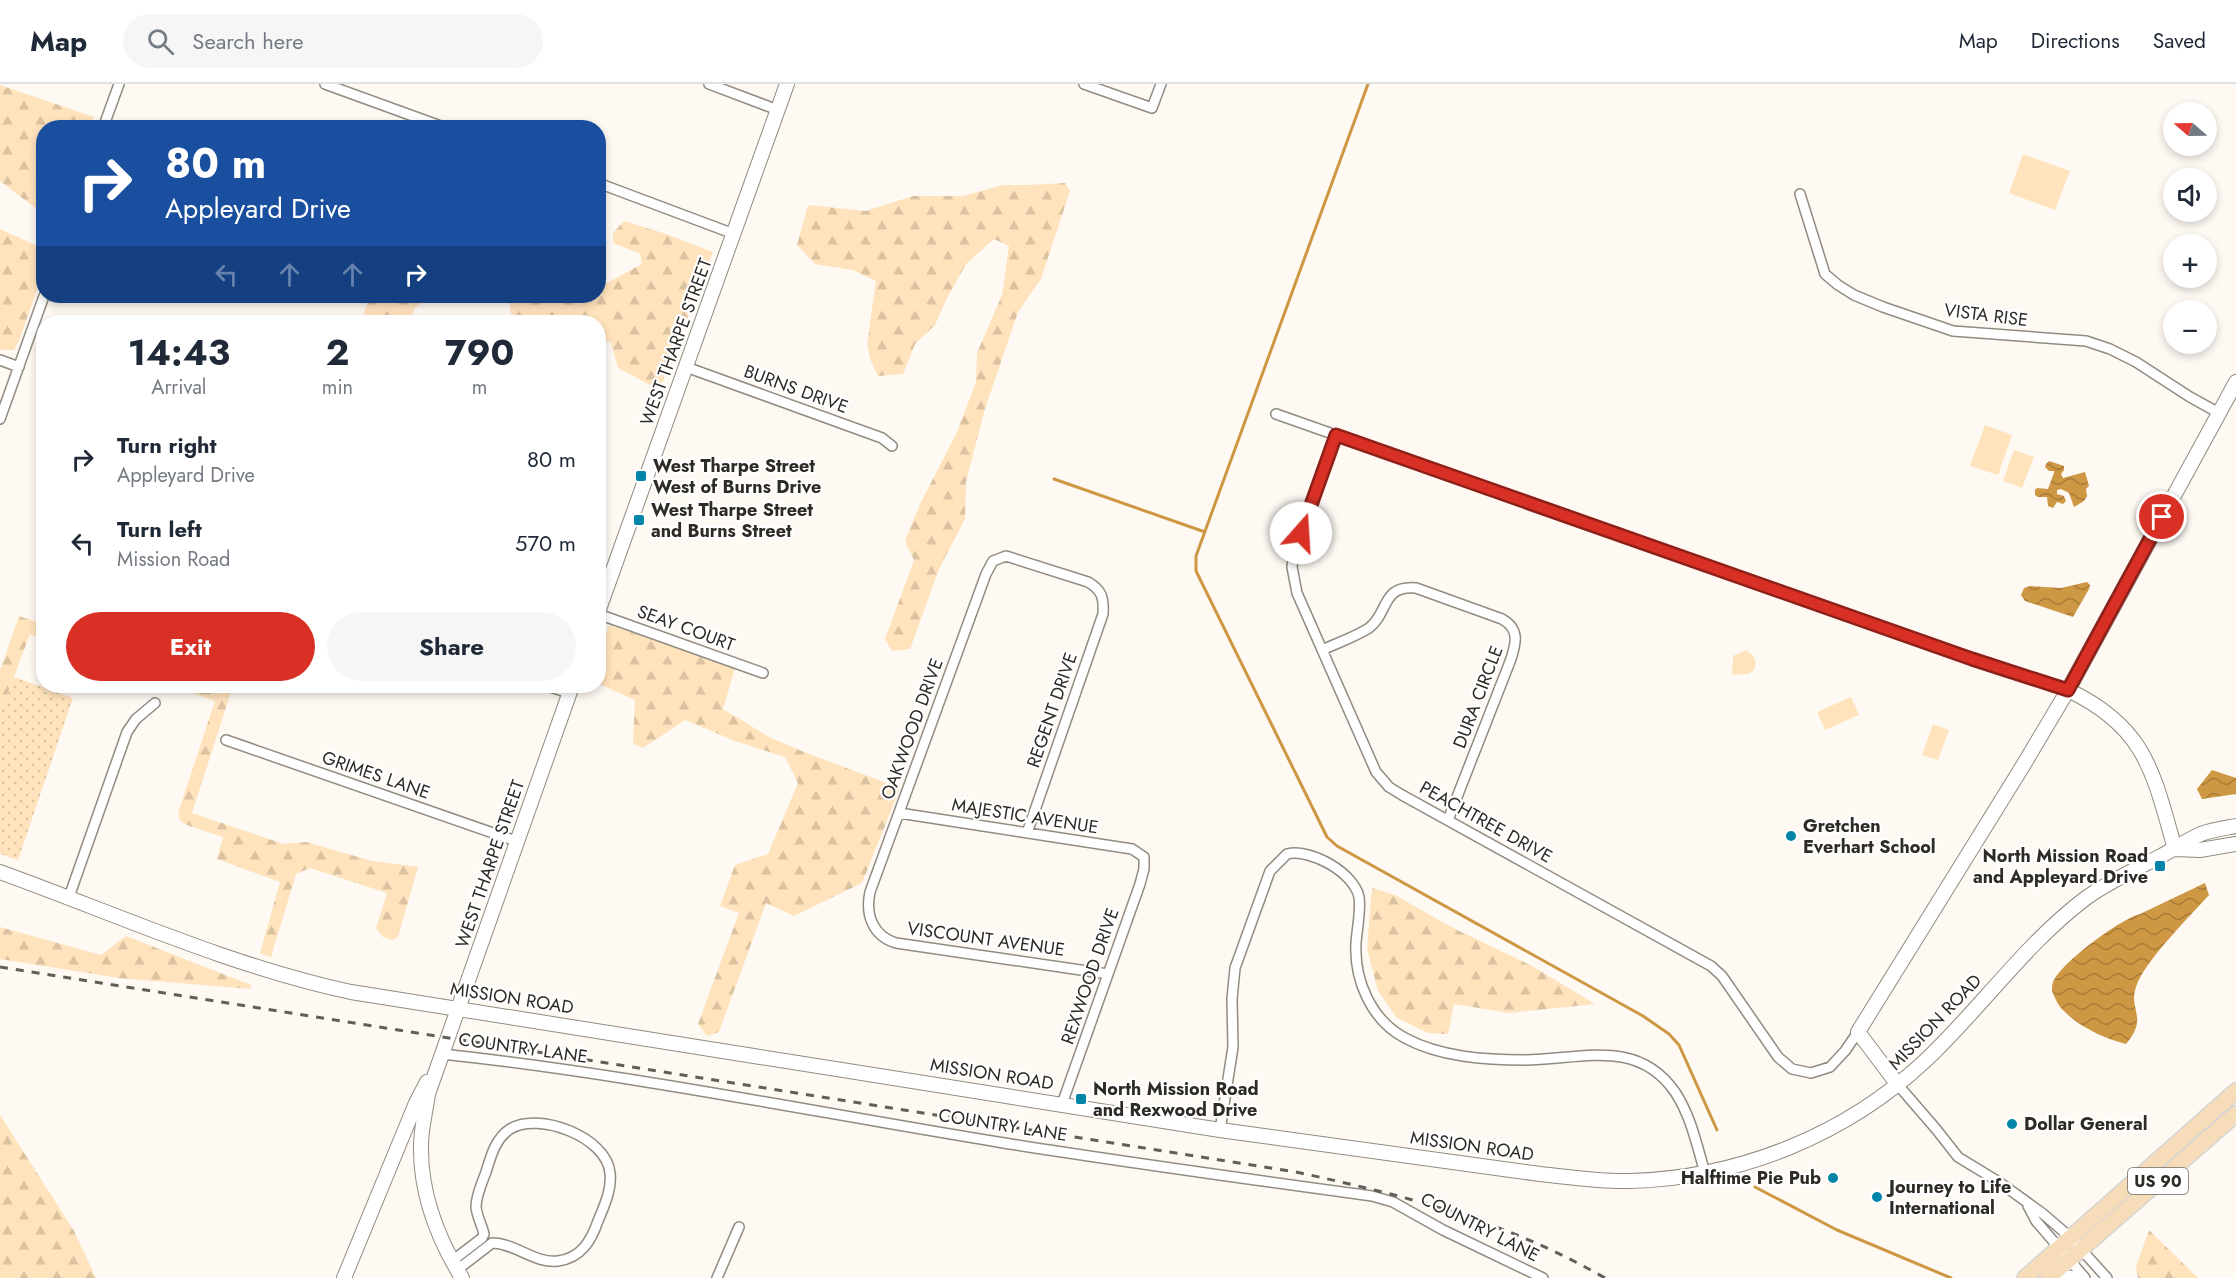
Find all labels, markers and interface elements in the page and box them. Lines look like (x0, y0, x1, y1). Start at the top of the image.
search box (123, 14, 543, 68)
text: Map (30, 21, 87, 62)
icon: search (144, 25, 177, 58)
text: Search here (192, 25, 304, 57)
text: Map (1959, 26, 1998, 56)
text: Directions (2031, 26, 2120, 56)
text: Saved (2153, 26, 2206, 56)
north arrow (2163, 102, 2217, 156)
map controls (2163, 102, 2217, 354)
text: 80 m (165, 133, 266, 194)
icon: right (66, 144, 144, 222)
button: sound (2163, 168, 2217, 222)
text: Appleyard Drive (165, 189, 351, 228)
button: + (2163, 234, 2217, 288)
street label: WEST THARPE STREET (634, 254, 719, 429)
icon: left (210, 258, 243, 291)
icon: ahead (273, 258, 306, 291)
icon: ahead (336, 258, 369, 291)
icon: right (399, 258, 432, 291)
street label: VISTA RISE (1943, 297, 2029, 333)
button: − (2163, 300, 2217, 354)
text: 14:43 (128, 326, 230, 378)
text: 2 (326, 326, 349, 378)
text: 790 (445, 326, 514, 378)
street label: BURNS DRIVE (740, 358, 852, 420)
text: Arrival (151, 373, 206, 402)
text: min (322, 373, 353, 402)
text: m (472, 373, 487, 402)
text: Turn right (117, 429, 217, 461)
icon: right (66, 443, 99, 476)
text: 80 m (527, 443, 576, 475)
place label: West Tharpe Street West of Burns Drive (653, 453, 821, 500)
text: Appleyard Drive (117, 461, 255, 490)
marker: West Tharpe Street West of Burns Drive (634, 469, 648, 483)
pin (2136, 491, 2187, 542)
place label: West Tharpe Street and Burns Street (651, 497, 813, 544)
icon: arrive (2145, 500, 2178, 533)
position arrow (1269, 501, 1333, 565)
text: Turn left (117, 513, 202, 545)
marker: West Tharpe Street and Burns Street (632, 513, 646, 527)
icon: left (66, 527, 99, 560)
text: 570 m (515, 527, 576, 559)
text: Mission Road (117, 545, 230, 574)
street label: SEAY COURT (634, 598, 739, 658)
button: Exit (66, 612, 315, 681)
button: Share (327, 612, 576, 681)
street label: DURA CIRCLE (1447, 642, 1509, 752)
street label: REGENT DRIVE (1020, 649, 1084, 771)
street label: OAKWOOD DRIVE (874, 655, 950, 803)
street label: GRIMES LANE (319, 744, 433, 806)
street label: PEACHTREE DRIVE (1415, 775, 1557, 869)
street label: WEST THARPE STREET (449, 776, 531, 952)
street label: MAJESTIC AVENUE (950, 792, 1100, 840)
place label: Gretchen Everhart School (1803, 813, 1936, 860)
marker: Gretchen Everhart School (1784, 829, 1798, 843)
place label: North Mission Road and Appleyard Drive (1973, 843, 2148, 890)
marker: North Mission Road and Appleyard Drive (2153, 859, 2167, 873)
street label: REXWOOD DRIVE (1054, 904, 1126, 1048)
street label: VISCOUNT AVENUE (906, 915, 1066, 963)
street label: MISSION ROAD (1882, 968, 1988, 1076)
street label: MISSION ROAD (448, 975, 576, 1021)
street label: COUNTRY LANE (457, 1026, 589, 1070)
street label: MISSION ROAD (928, 1051, 1056, 1097)
place label: North Mission Road and Rexwood Drive (1093, 1076, 1259, 1123)
marker: North Mission Road and Rexwood Drive (1074, 1092, 1088, 1106)
street label: COUNTRY LANE (937, 1102, 1069, 1148)
place label: Dollar General (2024, 1111, 2148, 1137)
marker: Dollar General (2005, 1117, 2019, 1131)
street label: MISSION ROAD (1409, 1124, 1535, 1168)
place label: Halftime Pie Pub (1681, 1165, 1821, 1191)
road number: US 90 (2128, 1168, 2188, 1194)
marker: Halftime Pie Pub (1826, 1171, 1840, 1185)
place label: Journey to Life International (1886, 1174, 2011, 1221)
street label: COUNTRY LANE (1416, 1186, 1544, 1268)
marker: Journey to Life International (1870, 1190, 1884, 1204)

